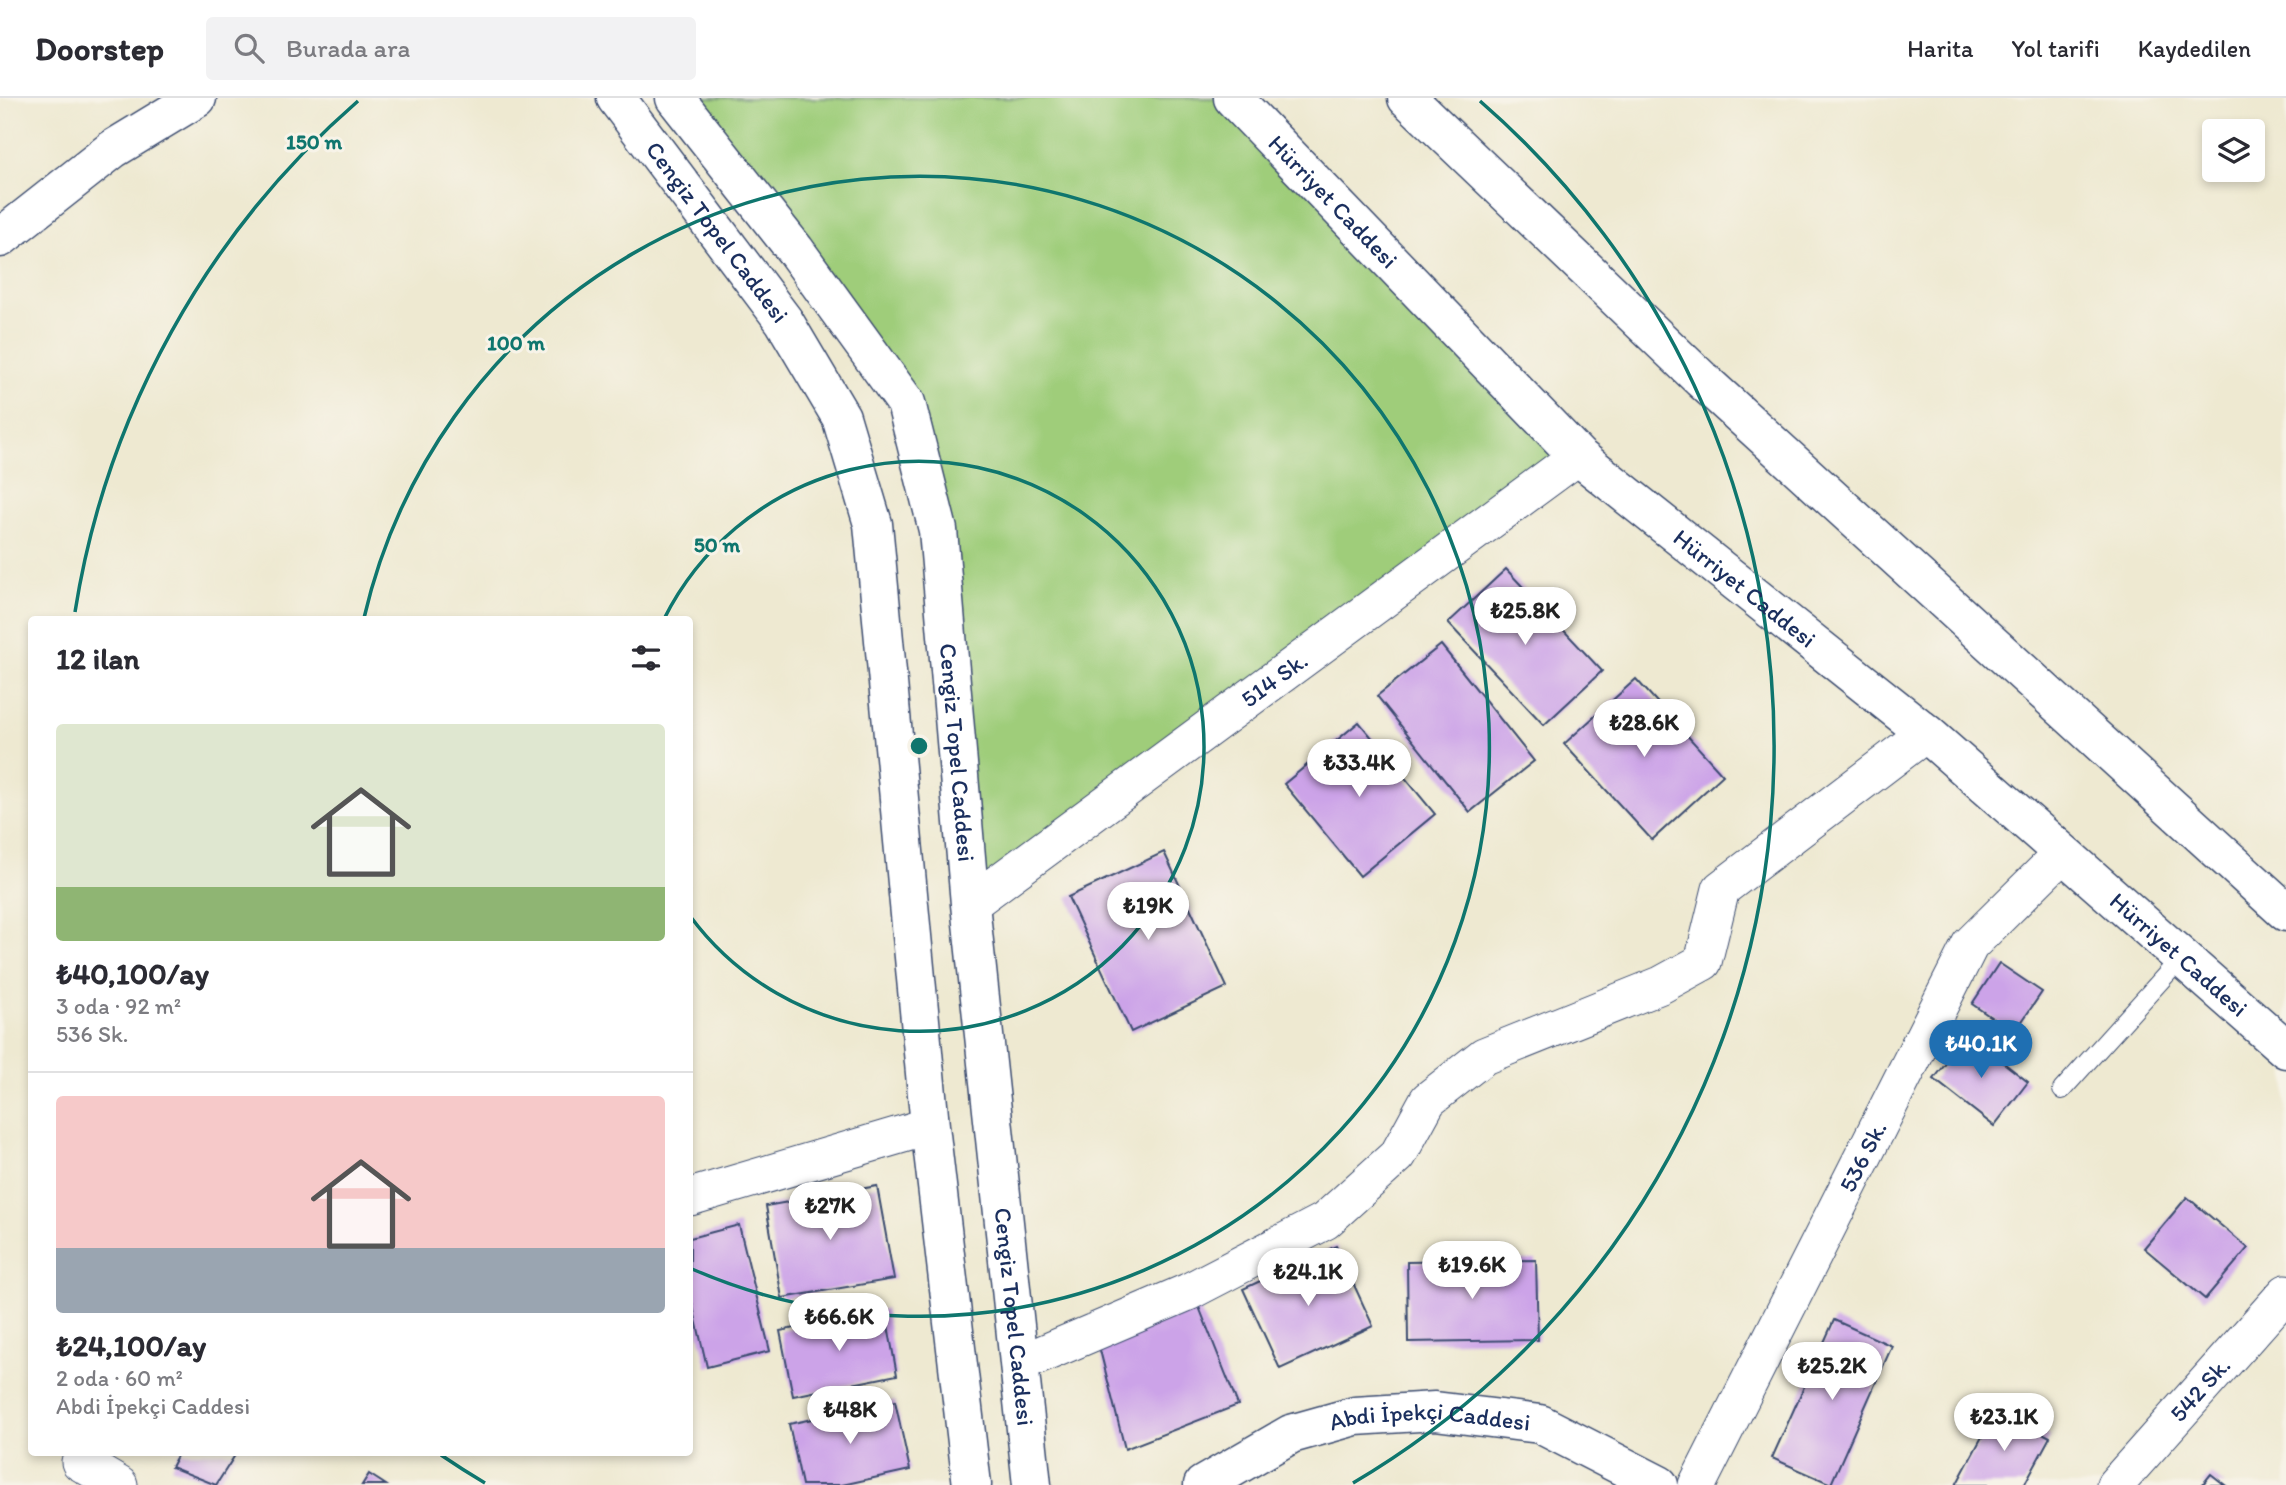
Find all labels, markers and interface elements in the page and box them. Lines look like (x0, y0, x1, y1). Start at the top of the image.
search box (206, 17, 696, 80)
text: Doorstep (35, 29, 164, 68)
icon: search (230, 29, 268, 67)
text: Burada ara (286, 32, 410, 64)
text: Harita (1907, 34, 1973, 63)
text: Yol tarifi (2011, 34, 2100, 63)
text: Kaydedilen (2138, 34, 2251, 63)
map controls (2202, 119, 2265, 182)
button: layers (2202, 119, 2265, 182)
text: 150 m (286, 129, 342, 154)
street label: Hürriyet Caddesi (1262, 129, 1404, 274)
street label: Cengiz Topel Caddesi (640, 136, 795, 328)
text: 100 m (487, 330, 545, 355)
street label: Hürriyet Caddesi (1668, 523, 1822, 654)
text: 50 m (694, 532, 741, 557)
pin: ₺25.8K (1468, 588, 1582, 647)
text: ₺25.8K (1490, 596, 1560, 624)
icon: filters (627, 639, 665, 677)
text: 12 ilan (56, 640, 139, 677)
street label: Cengiz Topel Caddesi (934, 642, 981, 863)
street label: 514 Sk. (1235, 645, 1313, 713)
pin: ₺28.6K (1587, 700, 1701, 759)
text: ₺28.6K (1609, 708, 1679, 736)
centre of rings (907, 734, 931, 758)
pin: ₺33.4K (1302, 740, 1416, 799)
text: ₺33.4K (1323, 748, 1395, 776)
icon: home (298, 769, 424, 895)
pin: ₺19K (1107, 882, 1189, 942)
street label: Hürriyet Caddesi (2104, 886, 2254, 1023)
text: ₺19K (1123, 891, 1173, 919)
text: ₺40,100/ay (56, 955, 209, 992)
text: 3 oda · 92 m² (56, 992, 181, 1020)
text: 536 Sk. (56, 1020, 128, 1048)
pin: ₺40.1K (1924, 1020, 2038, 1080)
text: ₺40.1K (1945, 1029, 2017, 1057)
street label: 536 Sk. (1833, 1116, 1893, 1197)
icon: home (298, 1141, 424, 1267)
pin: ₺27K (789, 1182, 871, 1242)
text: ₺27K (805, 1191, 855, 1219)
street label: Cengiz Topel Caddesi (988, 1206, 1041, 1427)
pin: ₺19.6K (1415, 1242, 1529, 1301)
pin: ₺24.1K (1251, 1248, 1365, 1308)
text: ₺19.6K (1438, 1250, 1506, 1278)
text: ₺24.1K (1273, 1257, 1343, 1285)
pin: ₺66.6K (782, 1294, 896, 1353)
text: ₺66.6K (804, 1302, 874, 1330)
text: ₺24,100/ay (56, 1327, 206, 1364)
pin: ₺25.2K (1775, 1342, 1889, 1402)
text: ₺25.2K (1797, 1351, 1867, 1379)
street label: 542 Sk. (2163, 1351, 2236, 1427)
text: 2 oda · 60 m² (56, 1364, 183, 1392)
pin: ₺48K (809, 1386, 891, 1446)
text: Abdi İpekçi Caddesi (56, 1392, 250, 1420)
pin: ₺23.1K (1947, 1394, 2061, 1453)
text: ₺48K (823, 1395, 877, 1423)
street label: Abdi İpekçi Caddesi (1325, 1396, 1532, 1437)
text: ₺23.1K (1970, 1402, 2038, 1430)

